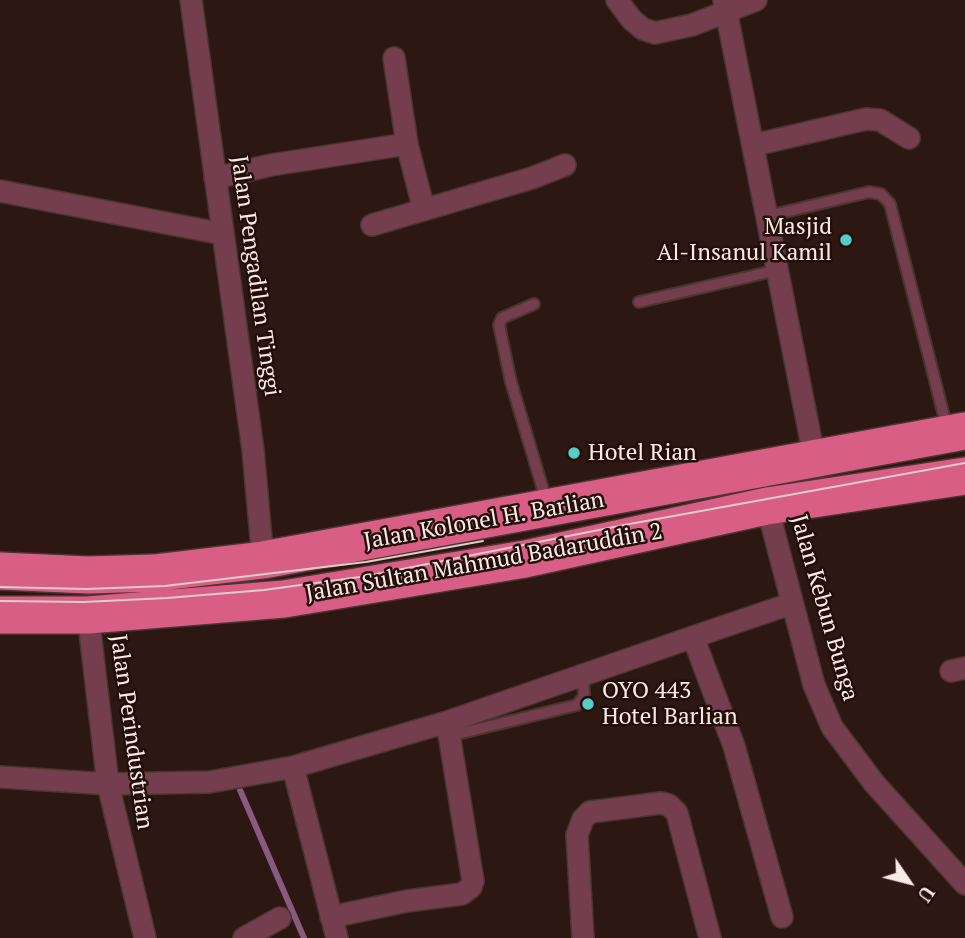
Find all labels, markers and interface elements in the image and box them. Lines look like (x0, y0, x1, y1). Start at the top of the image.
street label: Jalan Pengadilan Tinggi (224, 154, 286, 398)
place label: Masjid Al-Insanul Kamil (657, 213, 832, 267)
marker: Masjid Al-Insanul Kamil (838, 232, 854, 248)
place label: Hotel Rian (588, 439, 697, 467)
marker: Hotel Rian (566, 445, 582, 461)
street label: Jalan Kolonel H. Barlian (362, 486, 606, 556)
street label: Jalan Kebun Bunga (784, 512, 864, 704)
street label: Jalan Sultan Mahmud Badaruddin 2 (304, 518, 664, 608)
street label: Jalan Perindustrian (104, 633, 158, 831)
place label: OYO 443 Hotel Barlian (602, 677, 738, 731)
marker: OYO 443 Hotel Barlian (580, 696, 596, 712)
north arrow (874, 847, 944, 917)
text: U (912, 882, 941, 907)

